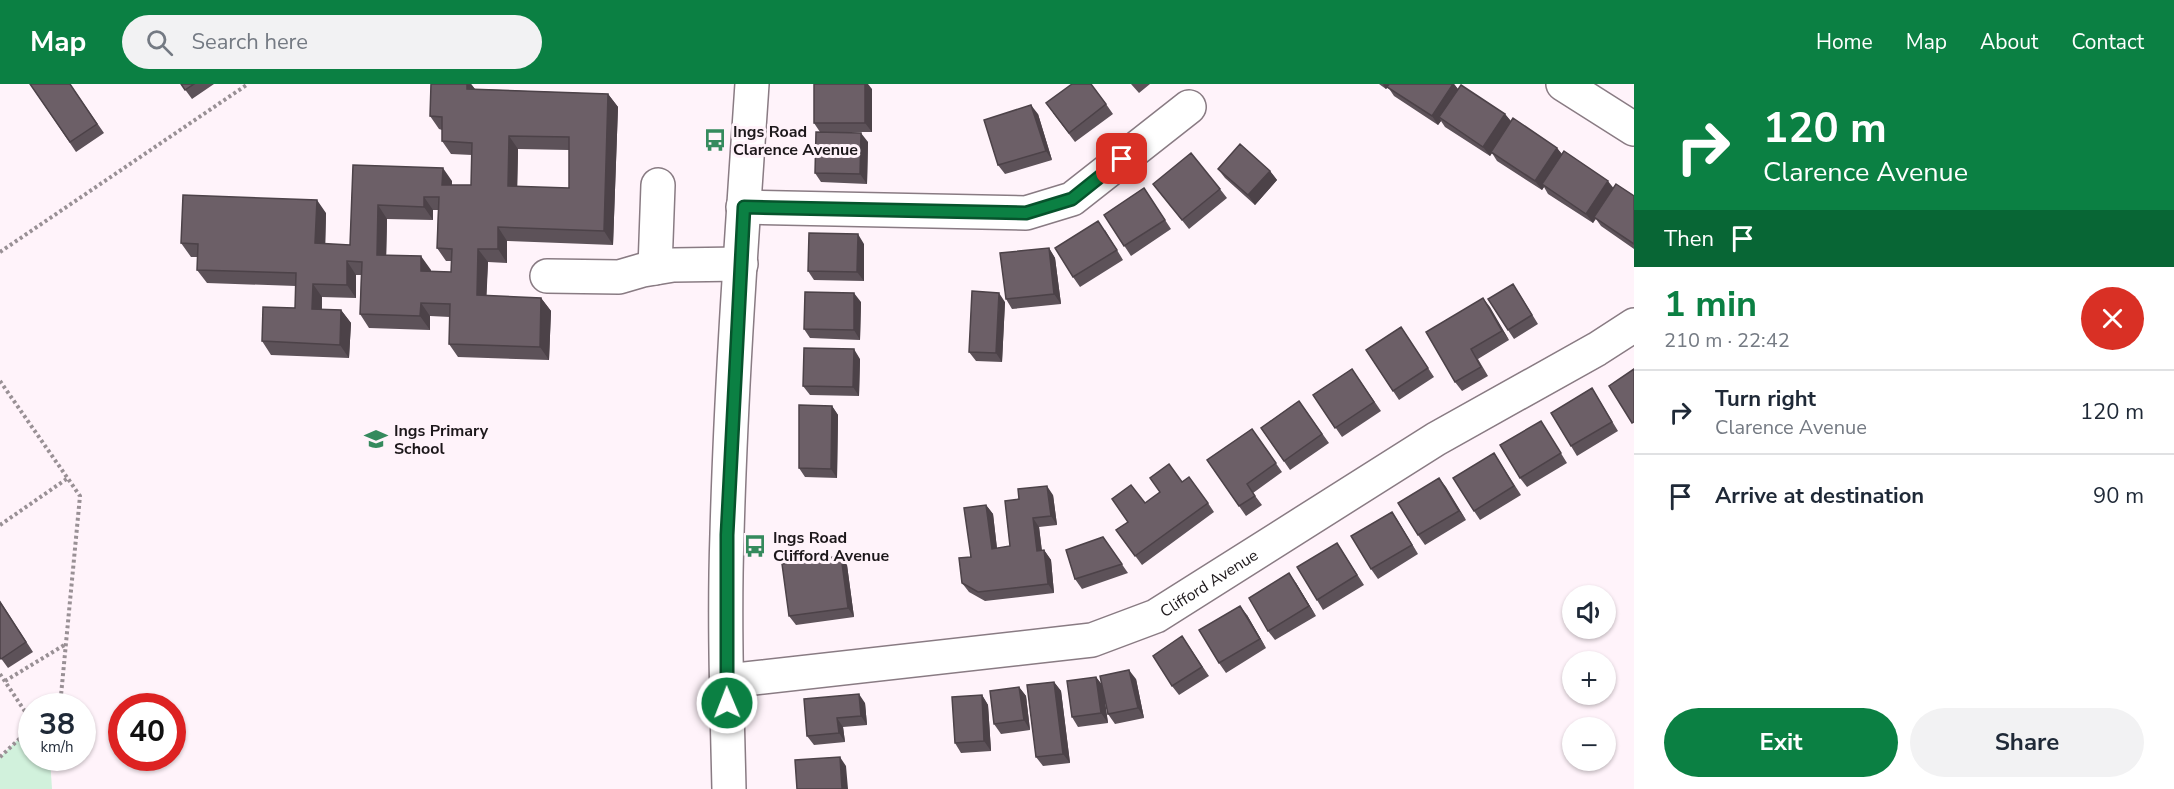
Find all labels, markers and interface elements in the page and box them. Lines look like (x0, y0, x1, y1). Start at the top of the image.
search box (122, 15, 542, 69)
text: Map (30, 23, 86, 61)
icon: search (143, 26, 176, 59)
text: Search here (191, 27, 308, 57)
text: Home (1816, 28, 1873, 56)
text: Map (1906, 28, 1947, 56)
text: About (1980, 28, 2038, 56)
text: Contact (2071, 28, 2144, 56)
text: 120 m (1763, 100, 1887, 157)
icon: right (1664, 108, 1742, 186)
place label: Ings Road Clarence Avenue (733, 121, 858, 161)
bus stop icon: Ings Road Clarence Avenue (702, 127, 728, 153)
pin (1096, 133, 1147, 184)
icon: arrive (1105, 142, 1138, 175)
text: Clarence Avenue (1763, 154, 1968, 191)
icon: arrive (1726, 222, 1759, 255)
text: Then (1664, 224, 1714, 254)
text: 1 min (1664, 280, 1757, 329)
button: close (2081, 287, 2144, 350)
text: 210 m · 22:42 (1664, 327, 1790, 354)
text: Turn right (1715, 384, 1816, 414)
icon: right (1664, 396, 1697, 429)
text: 120 m (2080, 397, 2144, 427)
text: Clarence Avenue (1715, 414, 1867, 441)
place label: Ings Primary School (394, 420, 489, 460)
school or university icon: Ings Primary School (363, 426, 389, 452)
icon: arrive (1664, 480, 1697, 513)
text: Arrive at destination (1715, 481, 1924, 511)
text: 90 m (2093, 481, 2144, 511)
place label: Ings Road Clifford Avenue (773, 527, 889, 567)
bus stop icon: Ings Road Clifford Avenue (742, 533, 768, 559)
street label: Clifford Avenue (1156, 544, 1262, 623)
map controls (1562, 585, 1616, 771)
button: sound (1562, 585, 1616, 639)
button: + (1562, 651, 1616, 705)
position arrow (695, 671, 759, 735)
speed limit sign: 40 (108, 693, 186, 771)
text: 38 (39, 704, 75, 745)
button: Exit (1664, 708, 1898, 777)
button: Share (1910, 708, 2144, 777)
button: − (1562, 717, 1616, 771)
text: km/h (40, 737, 74, 757)

